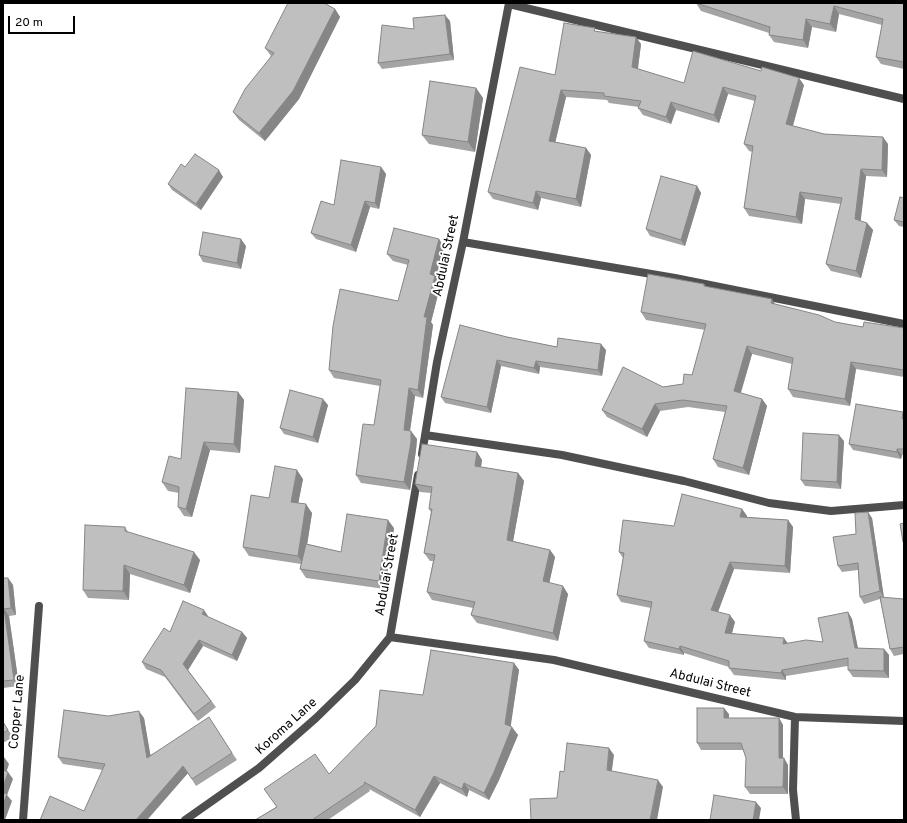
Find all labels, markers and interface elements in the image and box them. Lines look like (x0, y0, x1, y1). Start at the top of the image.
scale bar (10, 8, 77, 34)
text: 20 m (15, 15, 43, 31)
street label: Abdulai Street (431, 214, 463, 298)
street label: Abdulai Street (373, 533, 403, 617)
street label: Abdulai Street (668, 666, 752, 702)
street label: Cooper Lane (7, 674, 29, 750)
street label: Koroma Lane (253, 695, 321, 759)

